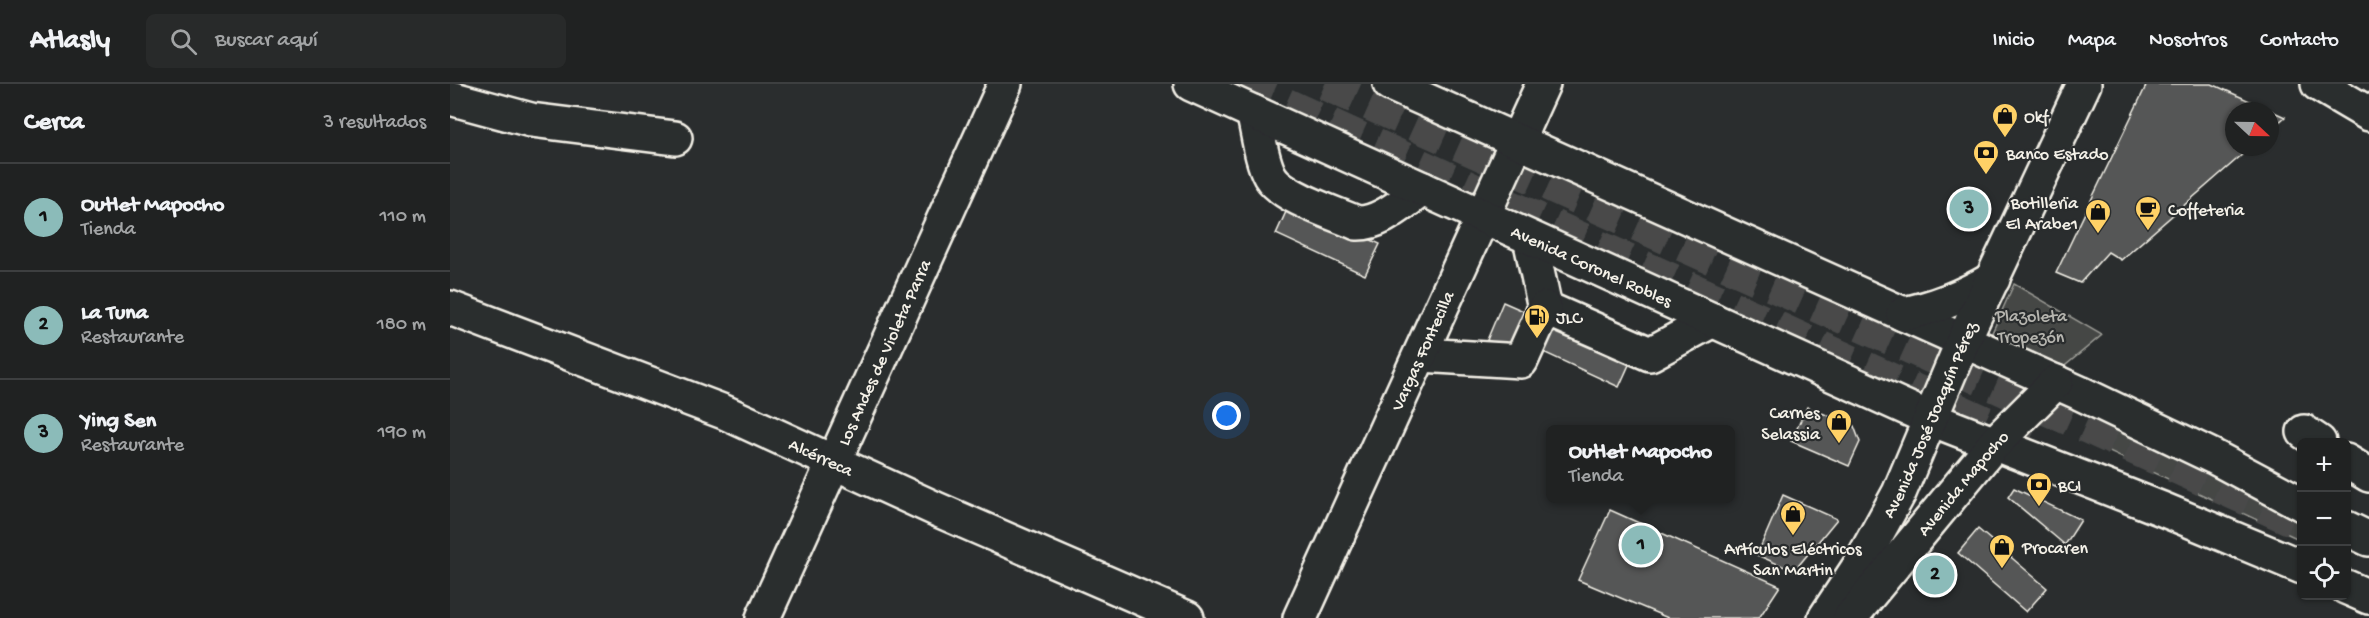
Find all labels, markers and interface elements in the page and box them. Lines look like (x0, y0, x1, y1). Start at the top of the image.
search box (146, 14, 566, 68)
text: Atlasly (30, 25, 110, 58)
icon: search (167, 25, 200, 58)
text: Buscar aquí (215, 28, 318, 54)
text: Inicio (1993, 29, 2035, 54)
text: Mapa (2068, 29, 2116, 54)
text: Nosotros (2149, 29, 2227, 54)
text: Contacto (2260, 29, 2339, 54)
shop icon: Okf (1990, 101, 2020, 139)
north arrow (2225, 102, 2279, 156)
text: Cerca (24, 108, 84, 139)
place label: Okf (2024, 108, 2050, 129)
text: 3 resultados (324, 112, 426, 135)
bank icon: Banco Estado (1971, 138, 2001, 176)
place label: Banco Estado (2005, 145, 2109, 166)
pin: 3 (1950, 186, 1988, 232)
text: Outlet Mapocho (81, 193, 224, 219)
place label: Botillerïa El Arabe1 (2006, 194, 2079, 236)
cafe icon: Coffeteria (2133, 194, 2163, 232)
shop icon: Botillerïa El Arabe1 (2083, 197, 2113, 235)
place label: Coffeteria (2168, 201, 2245, 222)
text: 1 (39, 206, 48, 229)
text: 110 m (380, 206, 426, 229)
text: Tienda (81, 219, 136, 242)
street label: Avenida Coronel Robles (1507, 222, 1676, 314)
street label: Los Andes de Violeta Parra (835, 256, 937, 449)
street label: Vargas Fontecilla (1387, 287, 1461, 416)
text: La Tuna (81, 301, 148, 327)
fuel station icon: JLC (1522, 302, 1552, 340)
park label: Plazoleta Tropezón (1994, 307, 2068, 349)
place label: JLC (1556, 309, 1583, 330)
text: 2 (39, 314, 48, 337)
text: 180 m (377, 314, 426, 337)
street label: Avenida José Joaquín Pérez (1879, 318, 1984, 522)
text: Restaurante (81, 327, 184, 350)
your location (1212, 401, 1241, 430)
place label: Carnes Selassia (1761, 404, 1821, 446)
shop icon: Carnes Selassia (1824, 407, 1854, 445)
text: Ying Sen (81, 409, 156, 435)
text: 3 (38, 422, 49, 445)
text: 190 m (378, 422, 426, 445)
popup (1546, 425, 1735, 503)
street label: Avenida Mapocho (1914, 427, 2014, 541)
text: Restaurante (81, 435, 184, 458)
street label: Alcérreca (785, 435, 856, 483)
map controls (2297, 438, 2351, 600)
button: + (2297, 438, 2351, 492)
text: Outlet Mapocho (1569, 440, 1712, 466)
text: Tienda (1569, 466, 1623, 489)
bank icon: BCI (2024, 470, 2054, 508)
place label: BCI (2057, 477, 2081, 498)
button: − (2297, 492, 2351, 546)
shop icon: Artículos Eléctricos San Martin (1778, 499, 1808, 537)
pin: 1 (1622, 522, 1660, 568)
shop icon: Procaren (1987, 532, 2017, 570)
place label: Procaren (2021, 539, 2088, 560)
place label: Artículos Eléctricos San Martin (1724, 540, 1863, 582)
button: locate (2297, 546, 2351, 600)
pin: 2 (1916, 552, 1954, 598)

